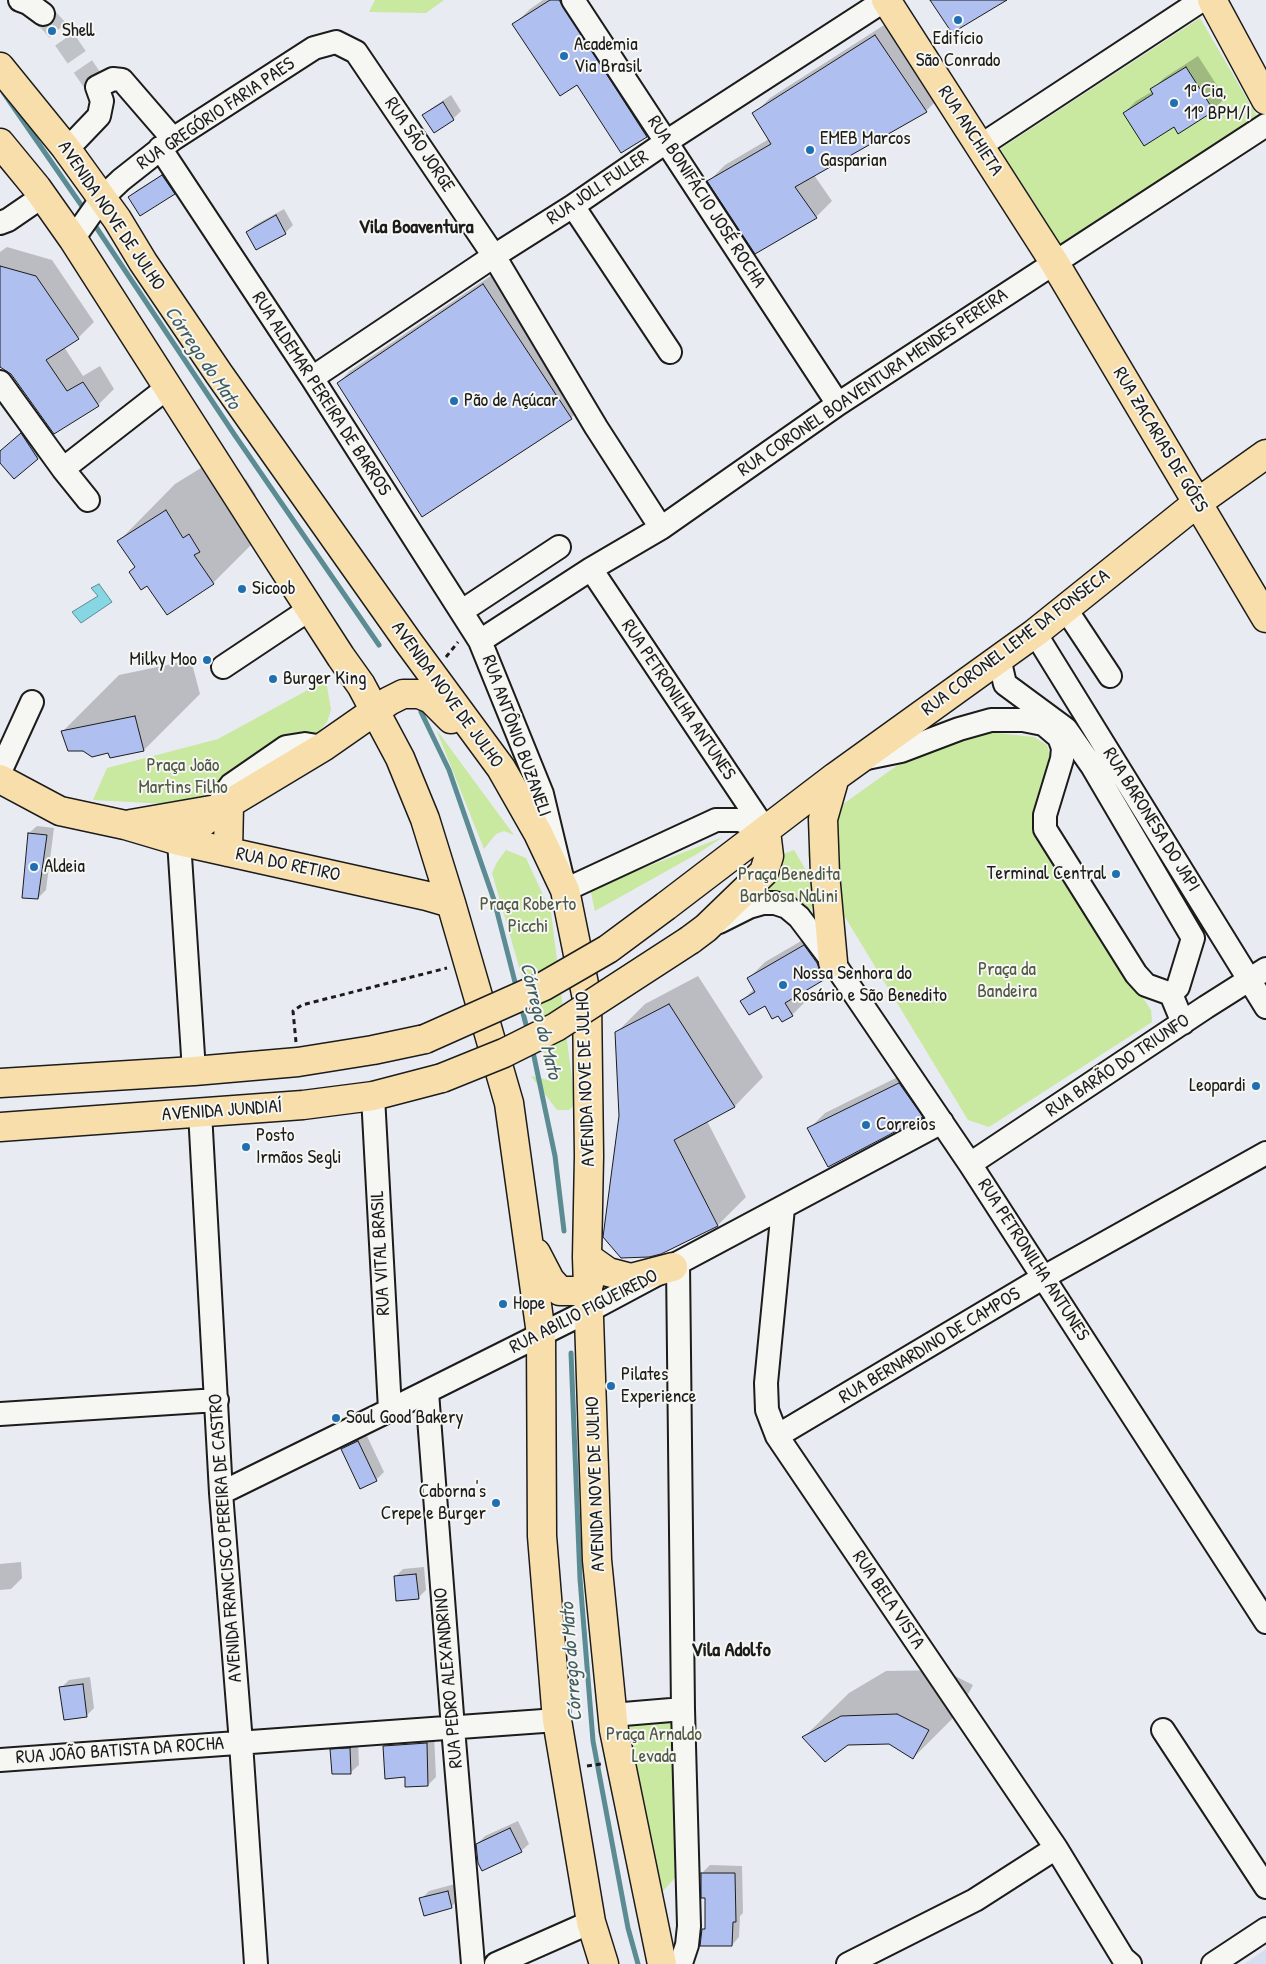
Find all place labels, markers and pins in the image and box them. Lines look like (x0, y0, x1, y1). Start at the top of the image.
marker: Edifício São Conrado (952, 14, 964, 26)
place label: Shell (62, 20, 94, 42)
marker: Shell (46, 25, 58, 37)
place label: Edifício São Conrado (916, 28, 1000, 72)
place label: Academia Via Brasil (574, 34, 642, 78)
marker: Academia Via Brasil (558, 50, 570, 62)
place label: 1ª Cia, 11º BPM/I (1184, 81, 1250, 125)
marker: 1ª Cia, 11º BPM/I (1168, 97, 1180, 109)
place label: EMEB Marcos Gasparian (820, 128, 911, 172)
marker: EMEB Marcos Gasparian (804, 144, 816, 156)
place label: Pão de Açúcar (464, 390, 558, 412)
marker: Pão de Açúcar (448, 395, 460, 407)
place label: Sicoob (252, 578, 295, 600)
marker: Sicoob (236, 583, 248, 595)
place label: Milky Moo (129, 649, 197, 671)
marker: Milky Moo (201, 654, 213, 666)
place label: Burger King (283, 668, 366, 690)
marker: Burger King (267, 673, 279, 685)
place label: Aldeia (44, 856, 85, 878)
marker: Aldeia (28, 861, 40, 873)
place label: Terminal Central (987, 863, 1106, 885)
marker: Terminal Central (1110, 868, 1122, 880)
place label: Nossa Senhora do Rosário e São Benedito (793, 963, 947, 1007)
marker: Nossa Senhora do Rosário e São Benedito (777, 979, 789, 991)
place label: Leopardi (1189, 1075, 1246, 1097)
marker: Leopardi (1250, 1080, 1262, 1092)
place label: Correios (876, 1114, 935, 1136)
marker: Correios (860, 1119, 872, 1131)
place label: Posto Irmãos Segli (256, 1125, 342, 1169)
marker: Posto Irmãos Segli (240, 1141, 252, 1153)
place label: Hope (513, 1293, 545, 1315)
marker: Hope (497, 1298, 509, 1310)
place label: Pilates Experience (621, 1364, 696, 1408)
marker: Pilates Experience (605, 1380, 617, 1392)
place label: Soul Good Bakery (346, 1407, 463, 1429)
marker: Soul Good Bakery (330, 1412, 342, 1424)
place label: Caborna's Crepe e Burger (381, 1481, 486, 1525)
marker: Caborna's Crepe e Burger (490, 1497, 502, 1509)

